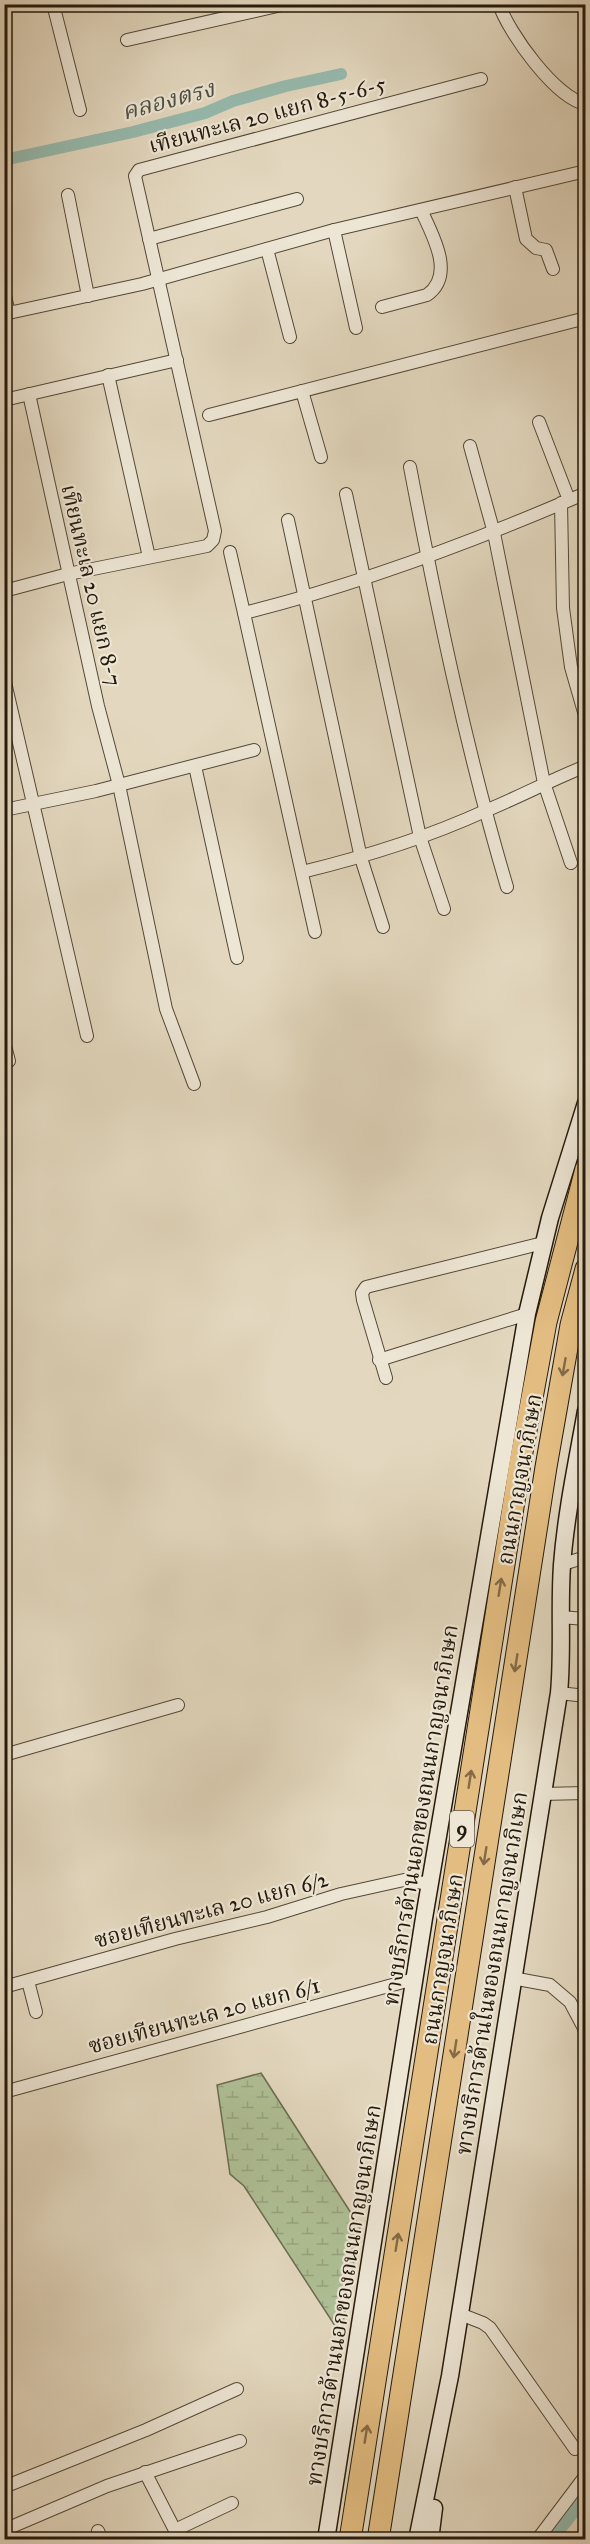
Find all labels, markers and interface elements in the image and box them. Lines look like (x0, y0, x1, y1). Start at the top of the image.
street label: เทียนทะเล 20 แยก 8-5-6-5 (146, 70, 389, 159)
water label: คลองตรง (118, 73, 219, 127)
street label: เทียนทะเล 20 แยก 8-7 (55, 482, 128, 689)
one-way arrow (558, 1357, 569, 1377)
street label: ถนนกาญจนาภิเษก (491, 1391, 548, 1567)
one-way arrow (495, 1577, 506, 1597)
street label: ทางบริการด้านนอกของถนนกาญจนาภิเษก (377, 1622, 463, 2008)
one-way arrow (510, 1653, 521, 1673)
one-way arrow (465, 1770, 476, 1790)
street label: ทางบริการด้านในของถนนกาญจนาภิเษก (448, 1789, 534, 2157)
road number: 9 (450, 1811, 474, 1847)
one-way arrow (480, 1846, 491, 1865)
street label: ซอยเทียนทะเล 20 แยก 6/2 (91, 1865, 331, 1954)
street label: ถนนกาญจนาภิเษก (415, 1871, 469, 2047)
street label: ซอยเทียนทะเล 20 แยก 6/1 (85, 1972, 323, 2059)
one-way arrow (450, 2038, 461, 2058)
street label: ทางบริการด้านนอกของถนนกาญจนาภิเษก (300, 2102, 387, 2488)
one-way arrow (392, 2232, 403, 2252)
one-way arrow (361, 2425, 372, 2445)

